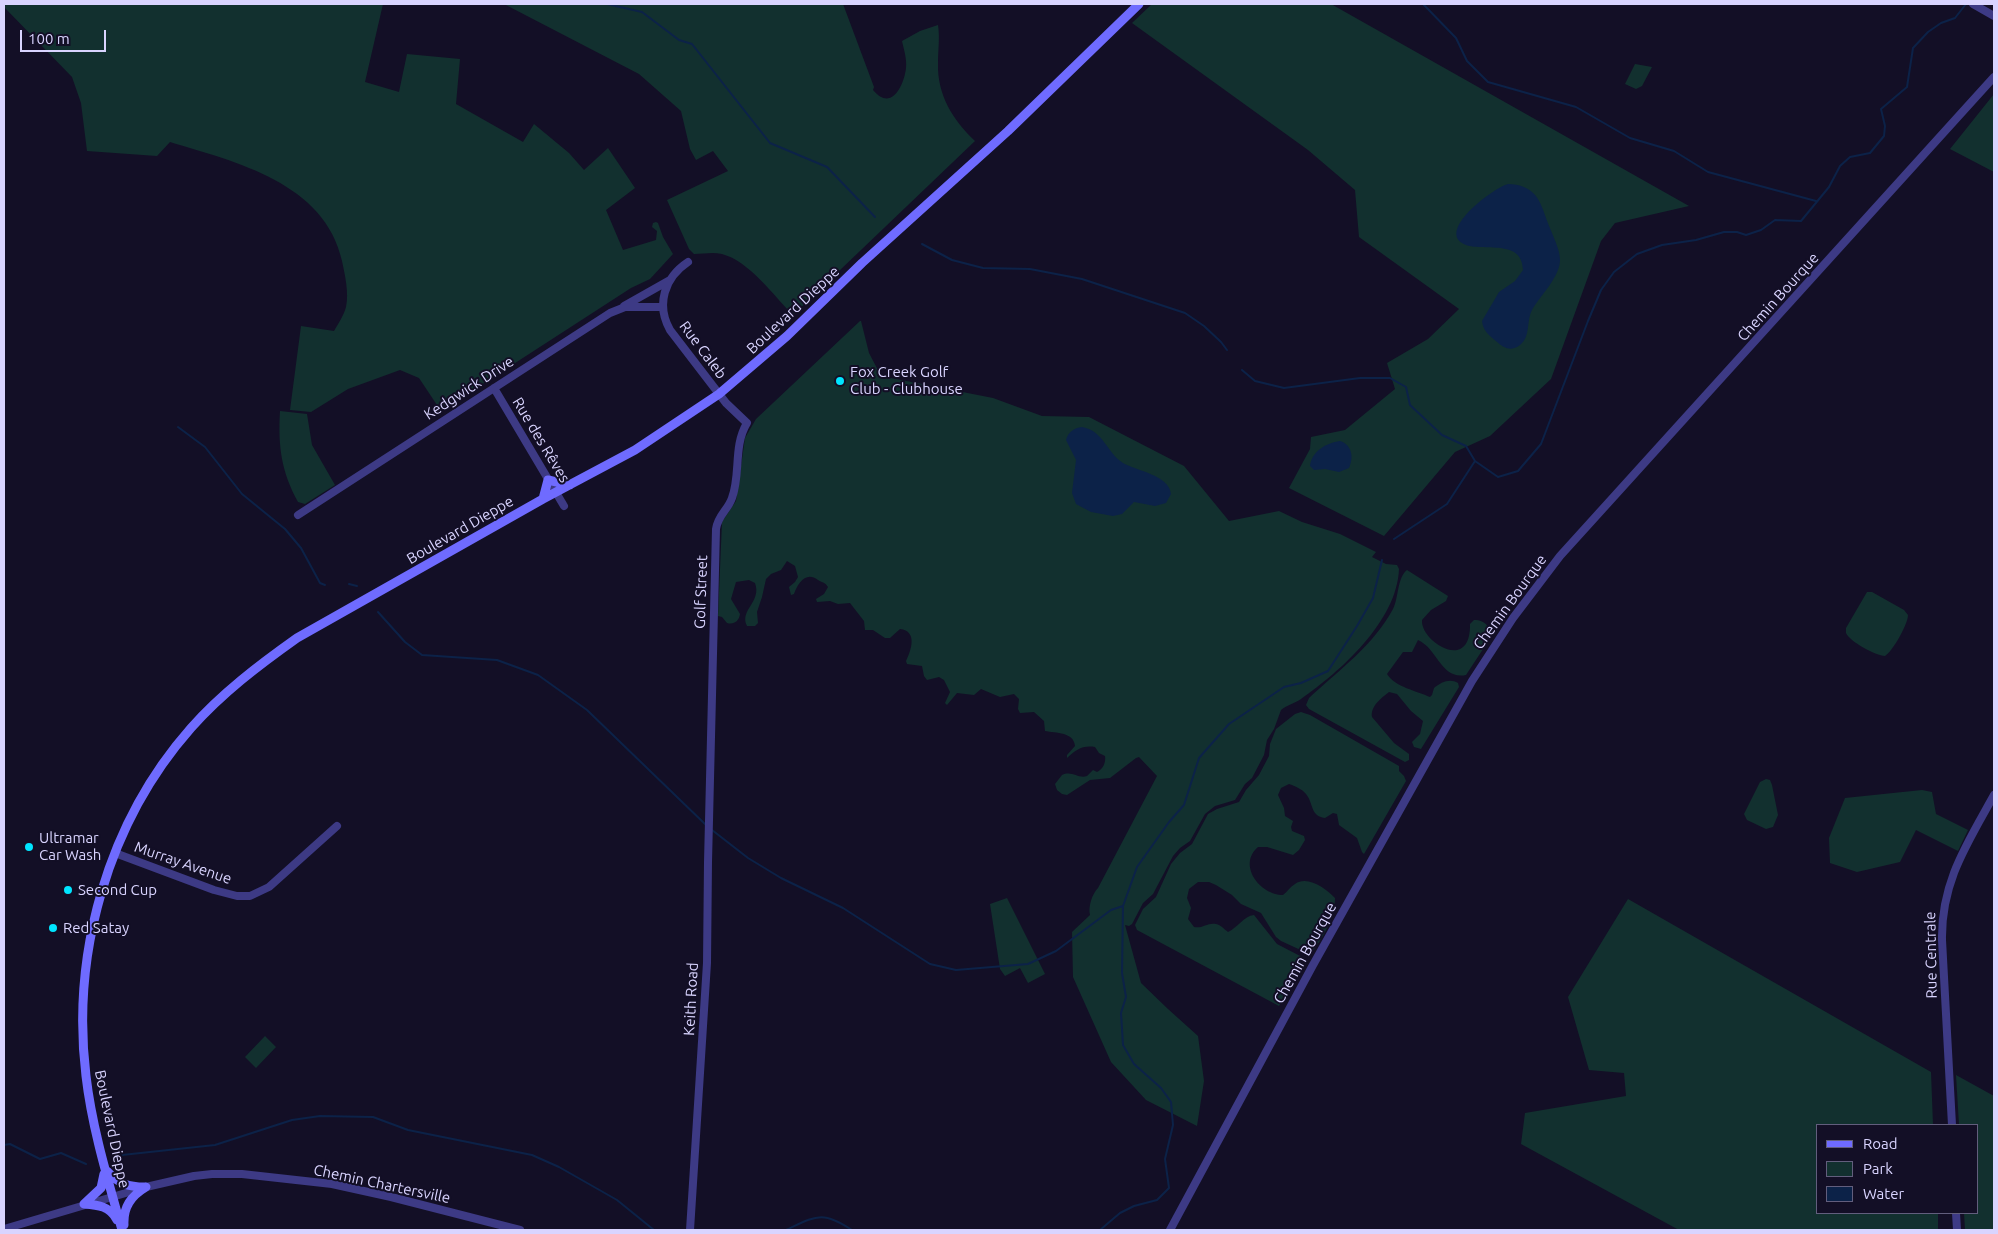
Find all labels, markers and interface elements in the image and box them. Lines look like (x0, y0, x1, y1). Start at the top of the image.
scale bar (22, 20, 109, 52)
text: 100 m (28, 30, 70, 47)
street label: Chemin Bourque (1734, 249, 1822, 345)
street label: Boulevard Dieppe (743, 262, 843, 358)
street label: Rue Caleb (675, 318, 731, 382)
street label: Kedgwick Drive (421, 352, 517, 424)
place label: Fox Creek Golf Club - Clubhouse (850, 363, 963, 398)
marker: Fox Creek Golf Club - Clubhouse (834, 375, 846, 387)
street label: Rue des Rêves (508, 394, 574, 486)
street label: Boulevard Dieppe (403, 492, 517, 568)
street label: Chemin Bourque (1470, 551, 1550, 653)
street label: Golf Street (691, 555, 711, 629)
place label: Ultramar Car Wash (39, 829, 101, 864)
street label: Murray Avenue (132, 838, 234, 888)
marker: Ultramar Car Wash (23, 841, 35, 853)
place label: Second Cup (78, 881, 157, 899)
marker: Second Cup (62, 884, 74, 896)
street label: Chemin Bourque (1270, 899, 1340, 1007)
street label: Rue Centrale (1921, 911, 1941, 999)
place label: Red Satay (63, 919, 129, 937)
marker: Red Satay (47, 922, 59, 934)
street label: Keith Road (680, 962, 702, 1036)
street label: Boulevard Dieppe (91, 1068, 133, 1190)
legend (1816, 1124, 1978, 1214)
text: Road (1863, 1135, 1898, 1152)
text: Park (1863, 1160, 1893, 1177)
street label: Chemin Chartersville (312, 1161, 452, 1207)
text: Water (1863, 1185, 1904, 1202)

